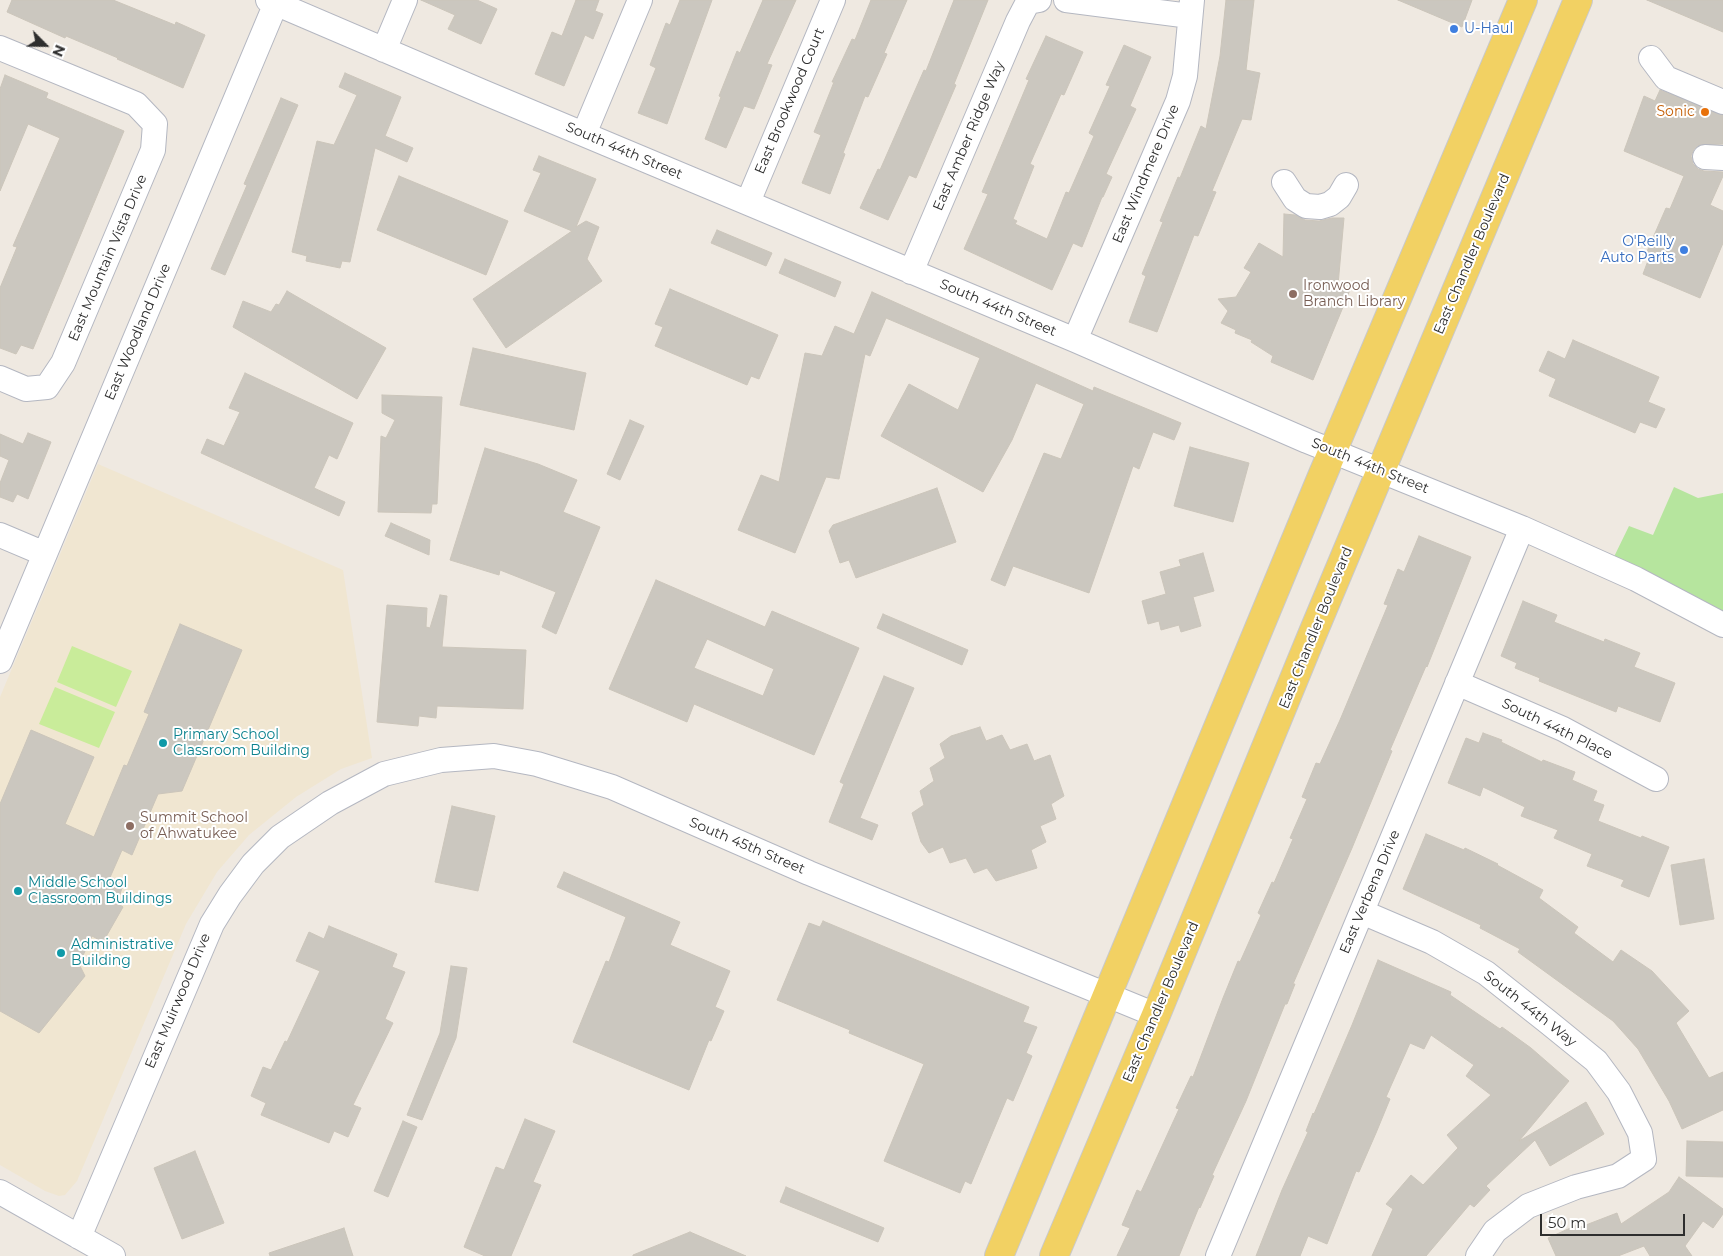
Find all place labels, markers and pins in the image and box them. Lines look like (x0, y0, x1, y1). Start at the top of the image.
place label: U-Haul (1464, 21, 1513, 37)
marker: U-Haul (1448, 23, 1460, 35)
place label: Sonic (1657, 104, 1695, 120)
marker: Sonic (1699, 106, 1711, 118)
place label: O'Reilly Auto Parts (1600, 234, 1674, 266)
marker: O'Reilly Auto Parts (1678, 244, 1690, 256)
place label: Ironwood Branch Library (1303, 278, 1405, 310)
marker: Ironwood Branch Library (1287, 288, 1299, 300)
place label: Primary School Classroom Building (173, 727, 310, 760)
marker: Primary School Classroom Building (157, 737, 169, 749)
place label: Summit School of Ahwatukee (140, 810, 248, 842)
marker: Summit School of Ahwatukee (124, 820, 136, 832)
place label: Middle School Classroom Buildings (28, 875, 172, 908)
marker: Middle School Classroom Buildings (12, 885, 24, 897)
place label: Administrative Building (71, 937, 173, 970)
marker: Administrative Building (55, 947, 67, 959)

